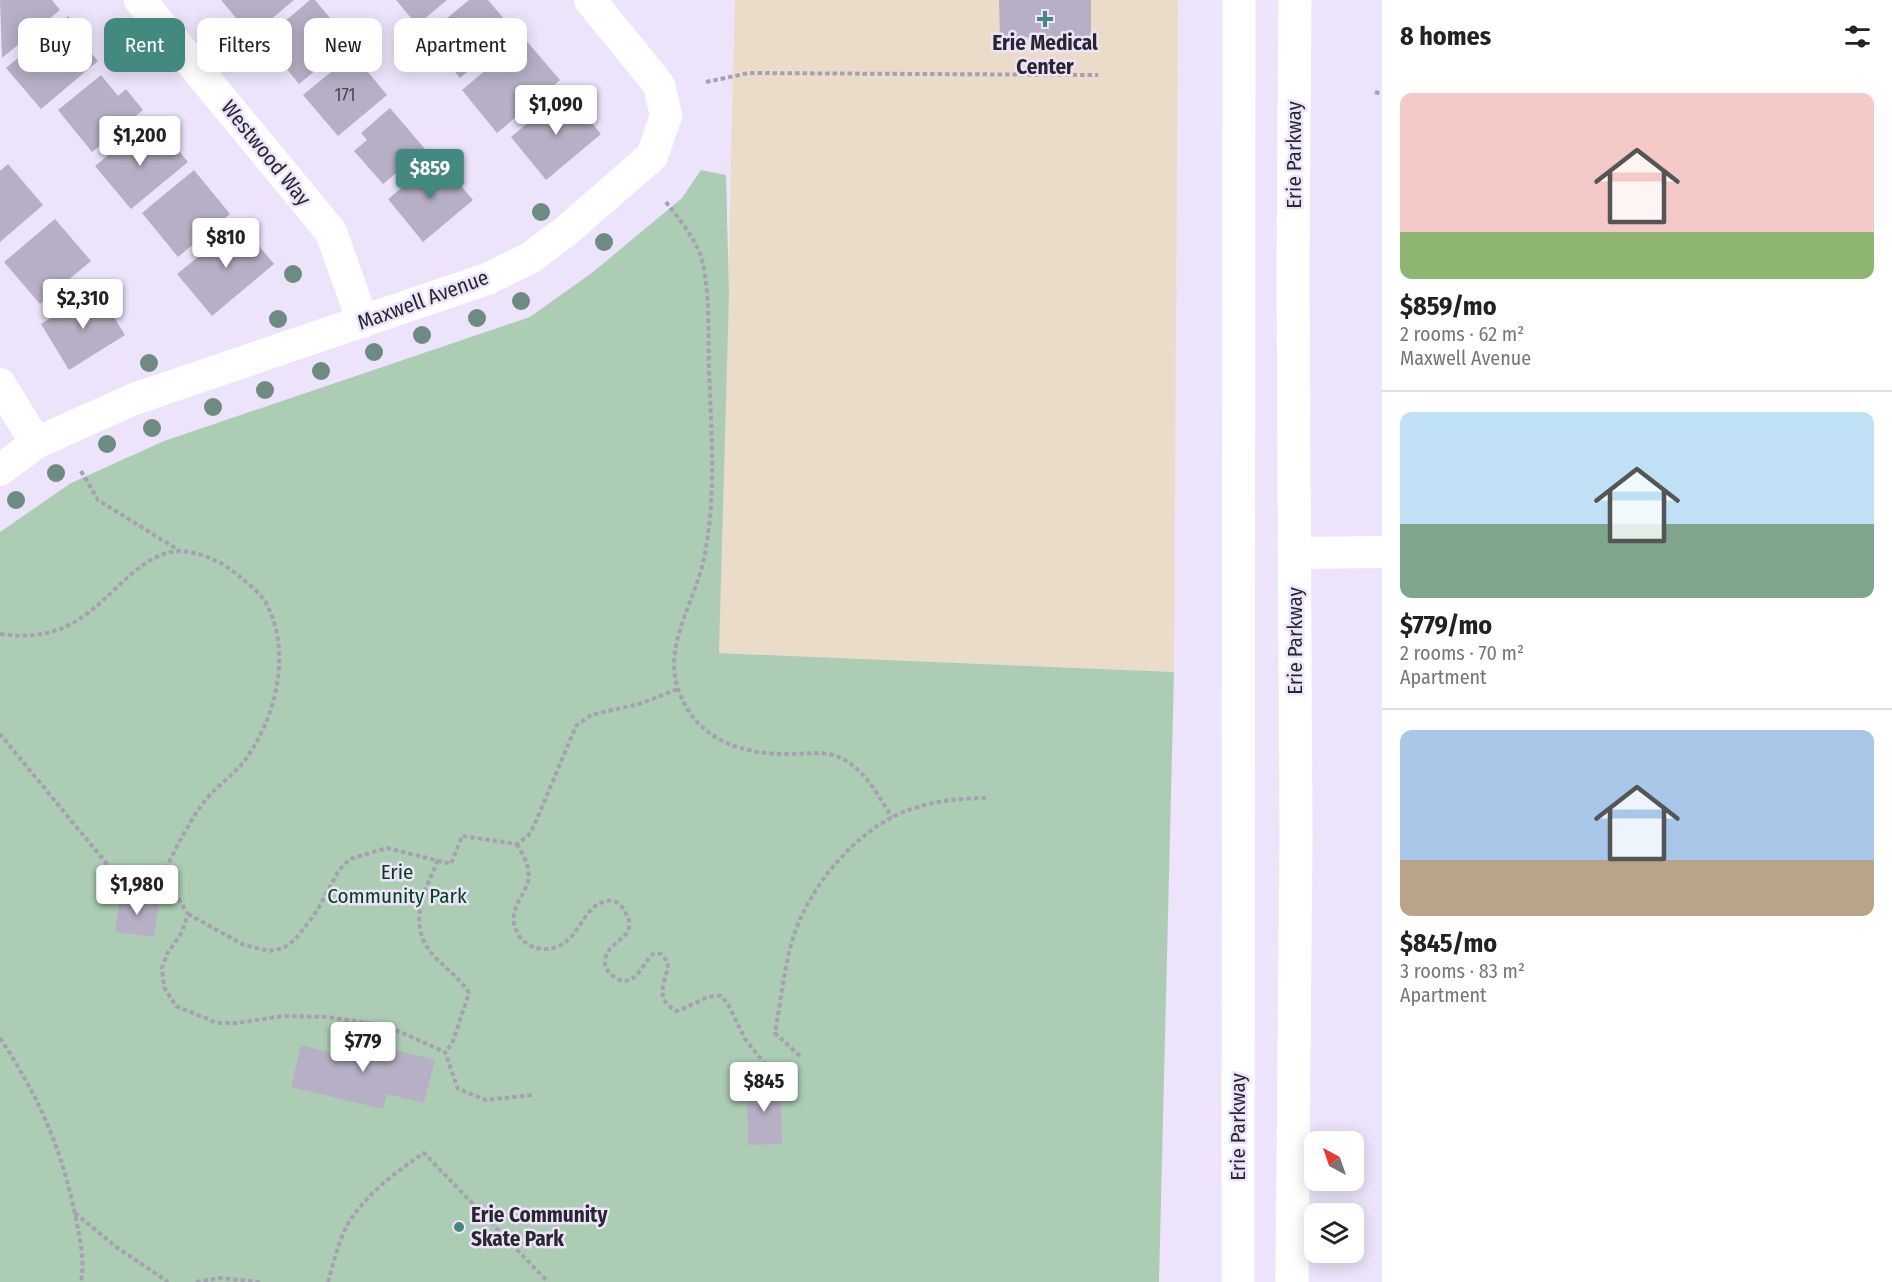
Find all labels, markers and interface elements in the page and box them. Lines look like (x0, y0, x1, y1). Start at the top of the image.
marker: Erie Medical Center (1036, 10, 1054, 28)
chip: Buy (18, 18, 92, 72)
chip: Rent (104, 18, 185, 72)
chip: Filters (197, 18, 292, 72)
chip: New (304, 18, 382, 72)
chip: Apartment (394, 18, 527, 72)
icon: filters (1841, 20, 1874, 53)
text: 8 homes (1400, 21, 1491, 52)
place label: Erie Medical Center (992, 30, 1098, 80)
house number: 171 (334, 84, 356, 106)
pin: $1,090 (507, 85, 605, 136)
text: $1,090 (529, 92, 583, 116)
street label: Westwood Way (216, 95, 317, 211)
street label: Erie Parkway (1281, 101, 1307, 209)
pin: $1,200 (91, 116, 189, 167)
text: $1,200 (113, 123, 167, 147)
icon: home (1583, 132, 1691, 240)
pin: $859 (394, 149, 466, 200)
text: $859 (410, 156, 450, 180)
pin: $810 (190, 218, 262, 269)
text: $810 (206, 225, 246, 249)
street label: Maxwell Avenue (354, 264, 492, 336)
pin: $2,310 (34, 279, 132, 330)
text: $2,310 (57, 286, 109, 310)
text: $859/mo (1400, 291, 1497, 322)
text: 2 rooms · 62 m² (1400, 322, 1524, 346)
text: Maxwell Avenue (1400, 346, 1531, 370)
icon: home (1583, 451, 1691, 559)
street label: Erie Parkway (1282, 587, 1308, 695)
text: $779/mo (1400, 610, 1492, 641)
text: 2 rooms · 70 m² (1400, 641, 1524, 665)
text: Apartment (1400, 665, 1487, 689)
icon: home (1583, 769, 1691, 877)
park label: Erie Community Park (327, 859, 467, 909)
pin: $1,980 (88, 865, 186, 916)
text: $1,980 (110, 872, 164, 896)
text: $845/mo (1400, 928, 1497, 959)
text: 3 rooms · 83 m² (1400, 959, 1525, 983)
text: Apartment (1400, 983, 1487, 1007)
pin: $779 (327, 1022, 399, 1073)
text: $779 (345, 1029, 381, 1053)
pin: $845 (728, 1062, 800, 1113)
text: $845 (744, 1069, 784, 1093)
street label: Erie Parkway (1225, 1073, 1251, 1181)
north arrow (1304, 1131, 1364, 1191)
map controls (1304, 1131, 1364, 1263)
place label: Erie Community Skate Park (471, 1202, 608, 1252)
button: layers (1304, 1203, 1364, 1263)
marker: Erie Community Skate Park (452, 1220, 466, 1234)

